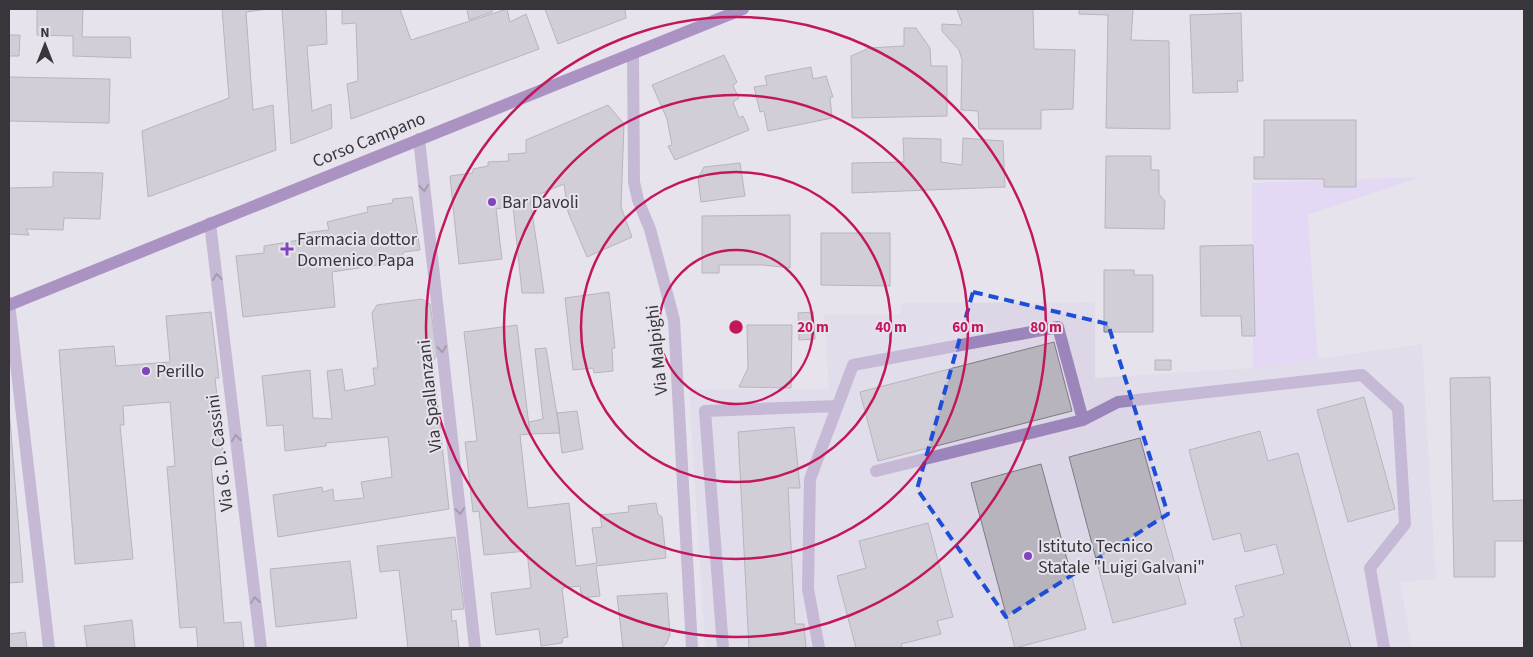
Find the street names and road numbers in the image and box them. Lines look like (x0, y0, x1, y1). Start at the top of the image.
street label: Corso Campano (309, 106, 429, 174)
street label: Via Malpighi (640, 304, 674, 396)
street label: Via Spallanzani (412, 338, 448, 454)
street label: Via G. D. Cassini (200, 393, 240, 513)

